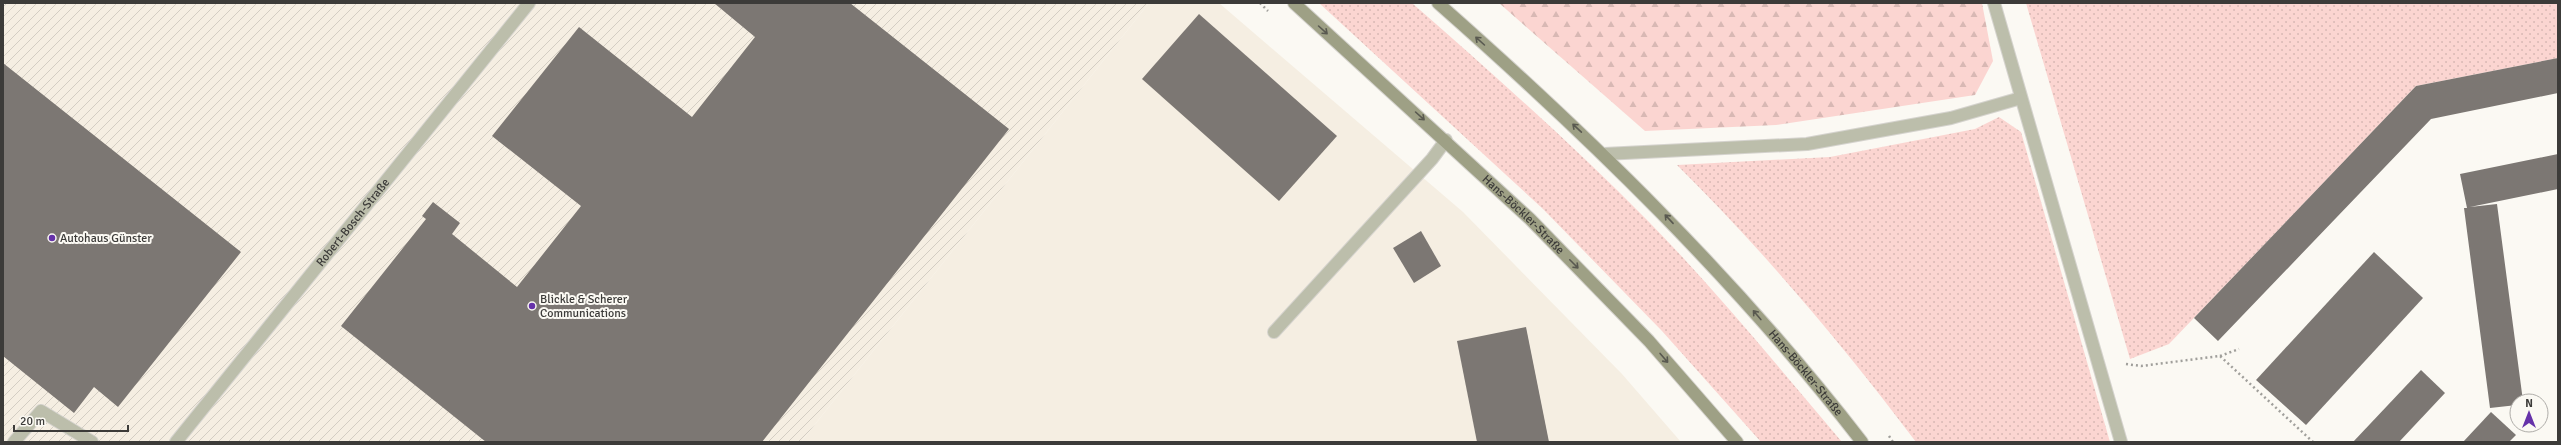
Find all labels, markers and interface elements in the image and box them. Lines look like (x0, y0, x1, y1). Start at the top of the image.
one-way arrow (1317, 25, 1328, 34)
one-way arrow (1475, 36, 1486, 45)
one-way arrow (1414, 112, 1425, 121)
one-way arrow (1572, 123, 1582, 133)
street label: Hans-Böckler-Straße (1479, 172, 1568, 257)
street label: Robert-Bosch-Straße (313, 175, 393, 269)
one-way arrow (1665, 214, 1674, 224)
place label: Autohaus Günster (60, 231, 152, 246)
marker: Autohaus Günster (47, 233, 57, 243)
one-way arrow (1569, 259, 1579, 269)
place label: Blickle & Scherer Communications (540, 292, 628, 321)
marker: Blickle & Scherer Communications (527, 301, 537, 311)
one-way arrow (1752, 310, 1761, 321)
street label: Hans-Böckler-Straße (1765, 326, 1846, 419)
one-way arrow (1659, 353, 1669, 363)
north arrow (2509, 393, 2549, 433)
text: N (2525, 397, 2533, 410)
scale bar (14, 407, 128, 433)
text: 20 m (20, 414, 45, 429)

